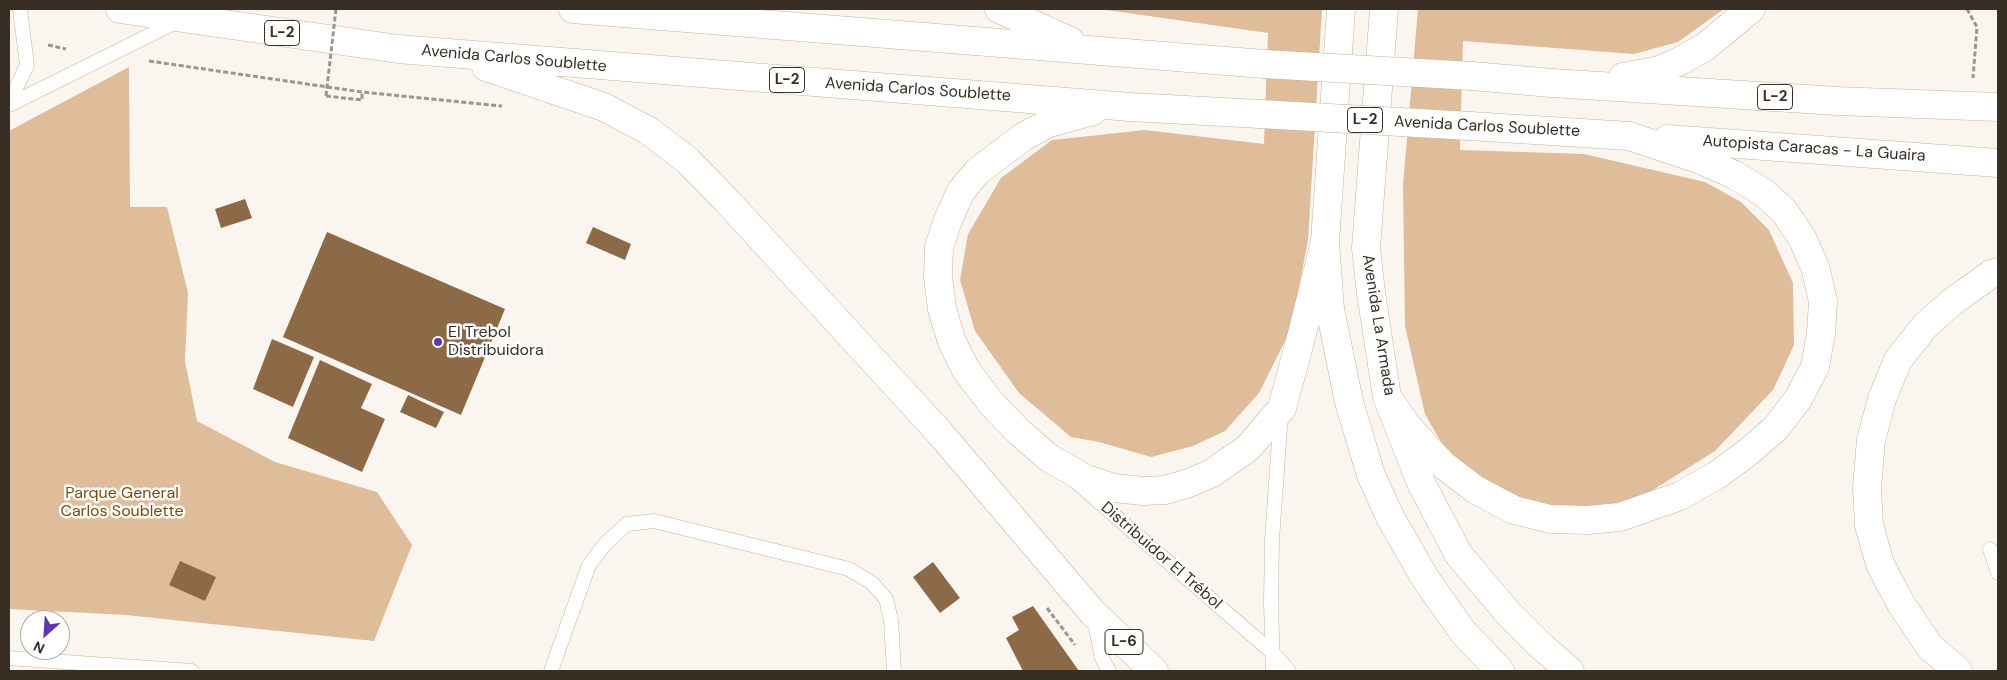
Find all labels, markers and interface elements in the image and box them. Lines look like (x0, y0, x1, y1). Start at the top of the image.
road number: L-2 (264, 20, 300, 46)
street label: Avenida Carlos Soublette (420, 41, 608, 77)
road number: L-2 (770, 68, 804, 92)
street label: Avenida Carlos Soublette (824, 74, 1012, 106)
road number: L-2 (1758, 84, 1792, 110)
road number: L-2 (1348, 108, 1382, 132)
street label: Avenida Carlos Soublette (1394, 113, 1580, 141)
street label: Autopista Caracas - La Guaira (1702, 132, 1926, 166)
street label: Avenida La Armada (1357, 253, 1399, 397)
place label: El Trebol Distribuidora (448, 323, 544, 361)
marker: El Trebol Distribuidora (432, 336, 444, 348)
park label: Parque General Carlos Soublette (60, 484, 184, 522)
street label: Distribuidor El Trébol (1097, 498, 1225, 614)
north arrow (20, 610, 70, 660)
road number: L-6 (1105, 630, 1143, 654)
text: N (30, 637, 47, 658)

